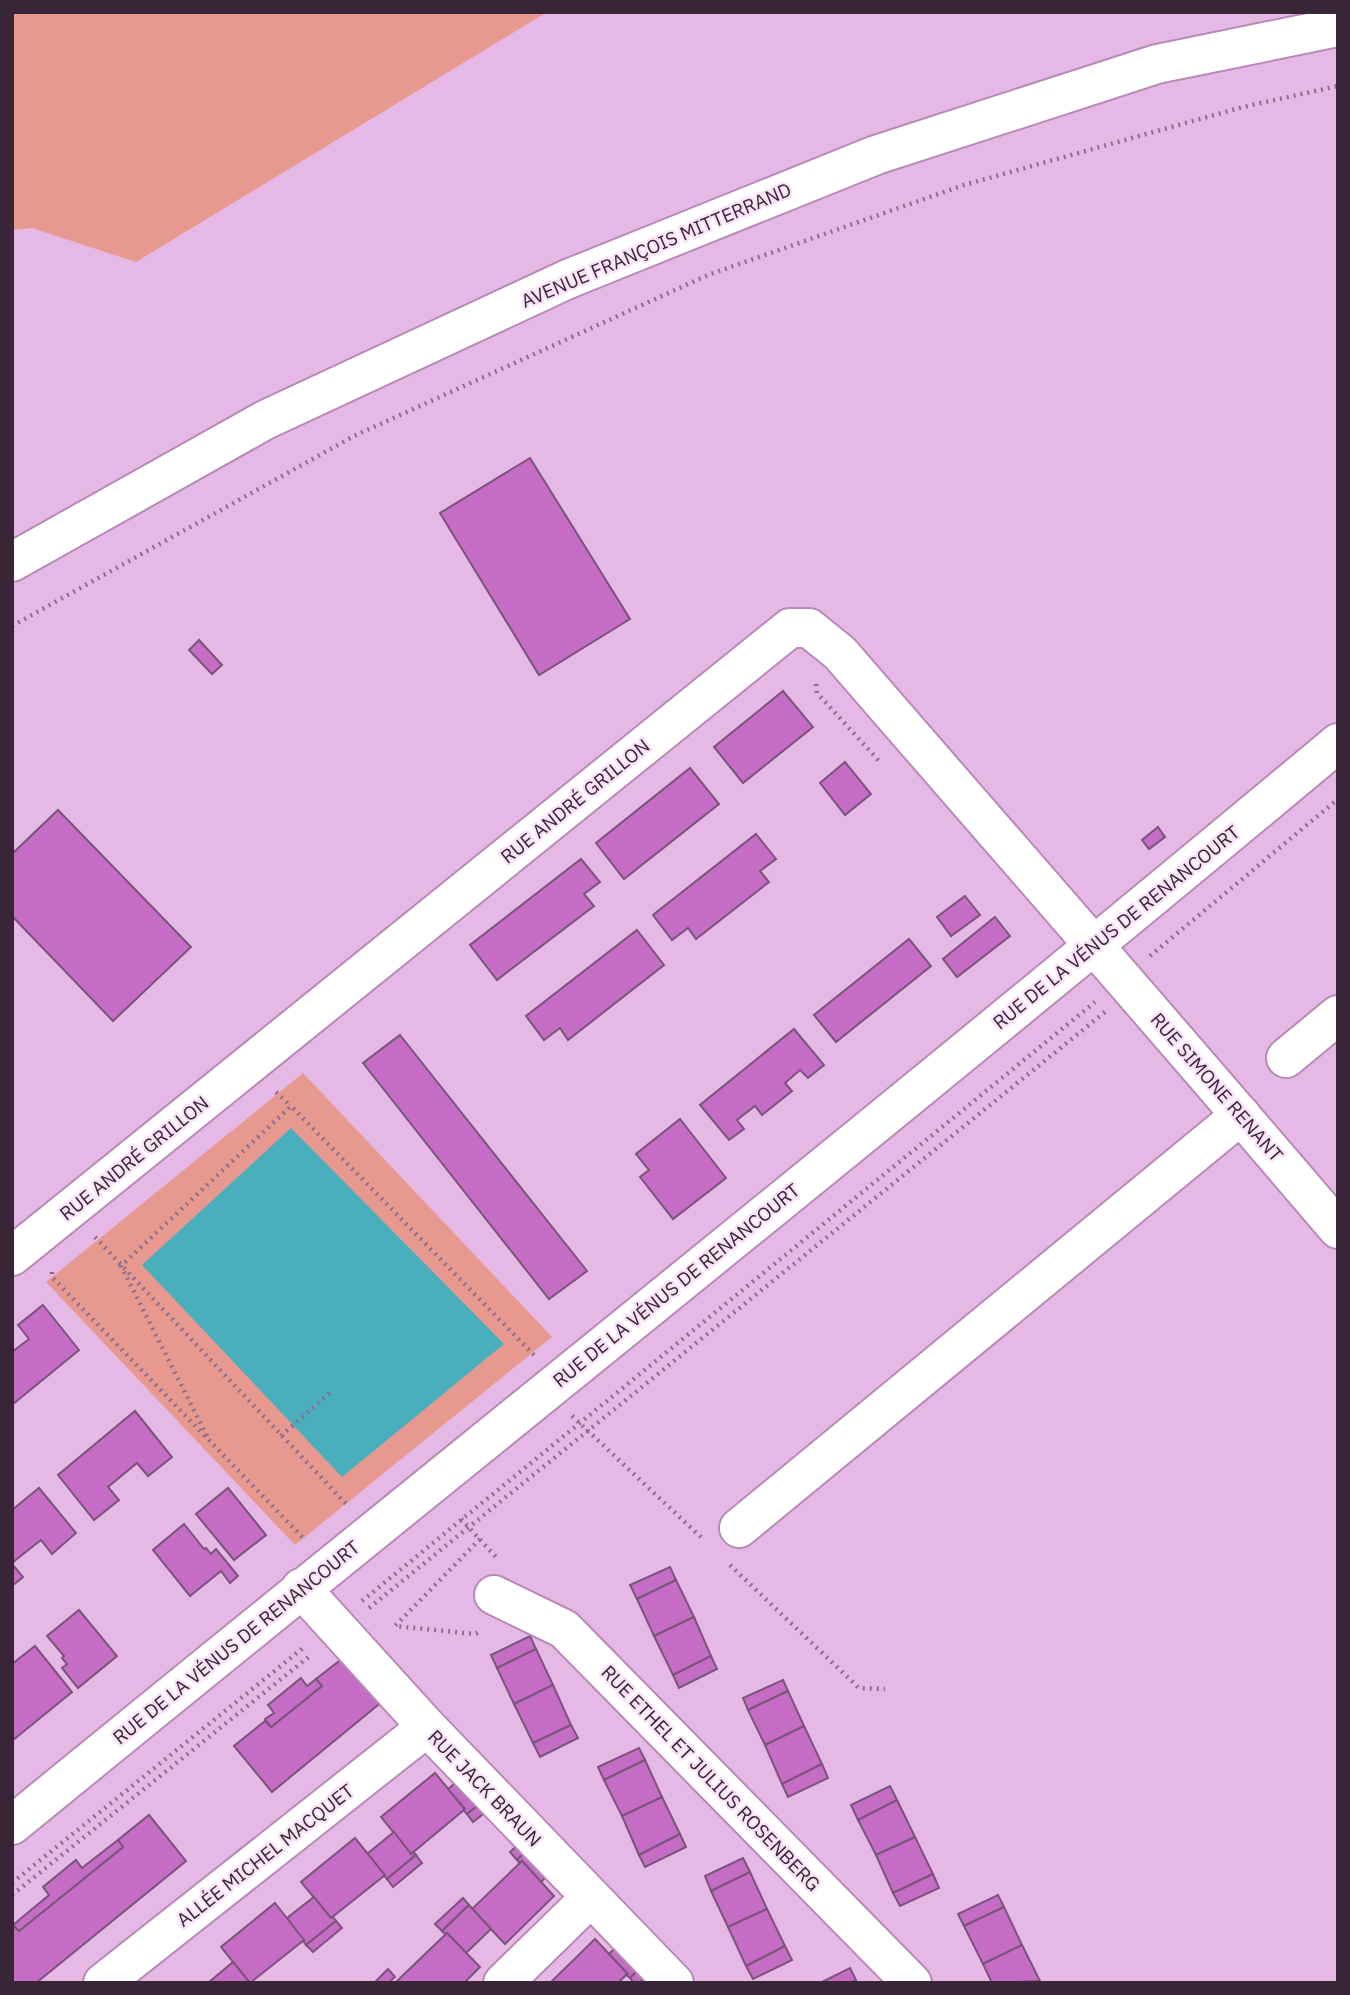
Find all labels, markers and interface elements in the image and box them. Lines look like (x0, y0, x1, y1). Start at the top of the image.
street label: AVENUE FRANÇOIS MITTERRAND (517, 177, 795, 313)
street label: RUE ANDRÉ GRILLON (496, 734, 654, 868)
street label: RUE DE LA VÉNUS DE RENANCOURT (988, 820, 1244, 1034)
street label: RUE SIMONE RENANT (1146, 1007, 1288, 1167)
street label: RUE ANDRÉ GRILLON (55, 1091, 213, 1225)
street label: RUE DE LA VÉNUS DE RENANCOURT (548, 1178, 804, 1392)
street label: RUE DE LA VÉNUS DE RENANCOURT (108, 1535, 364, 1749)
street label: RUE ETHEL ET JULIUS ROSENBERG (596, 1660, 826, 1896)
street label: RUE JACK BRAUN (423, 1725, 547, 1851)
street label: ALLÉE MICHEL MACQUET (172, 1778, 359, 1932)

